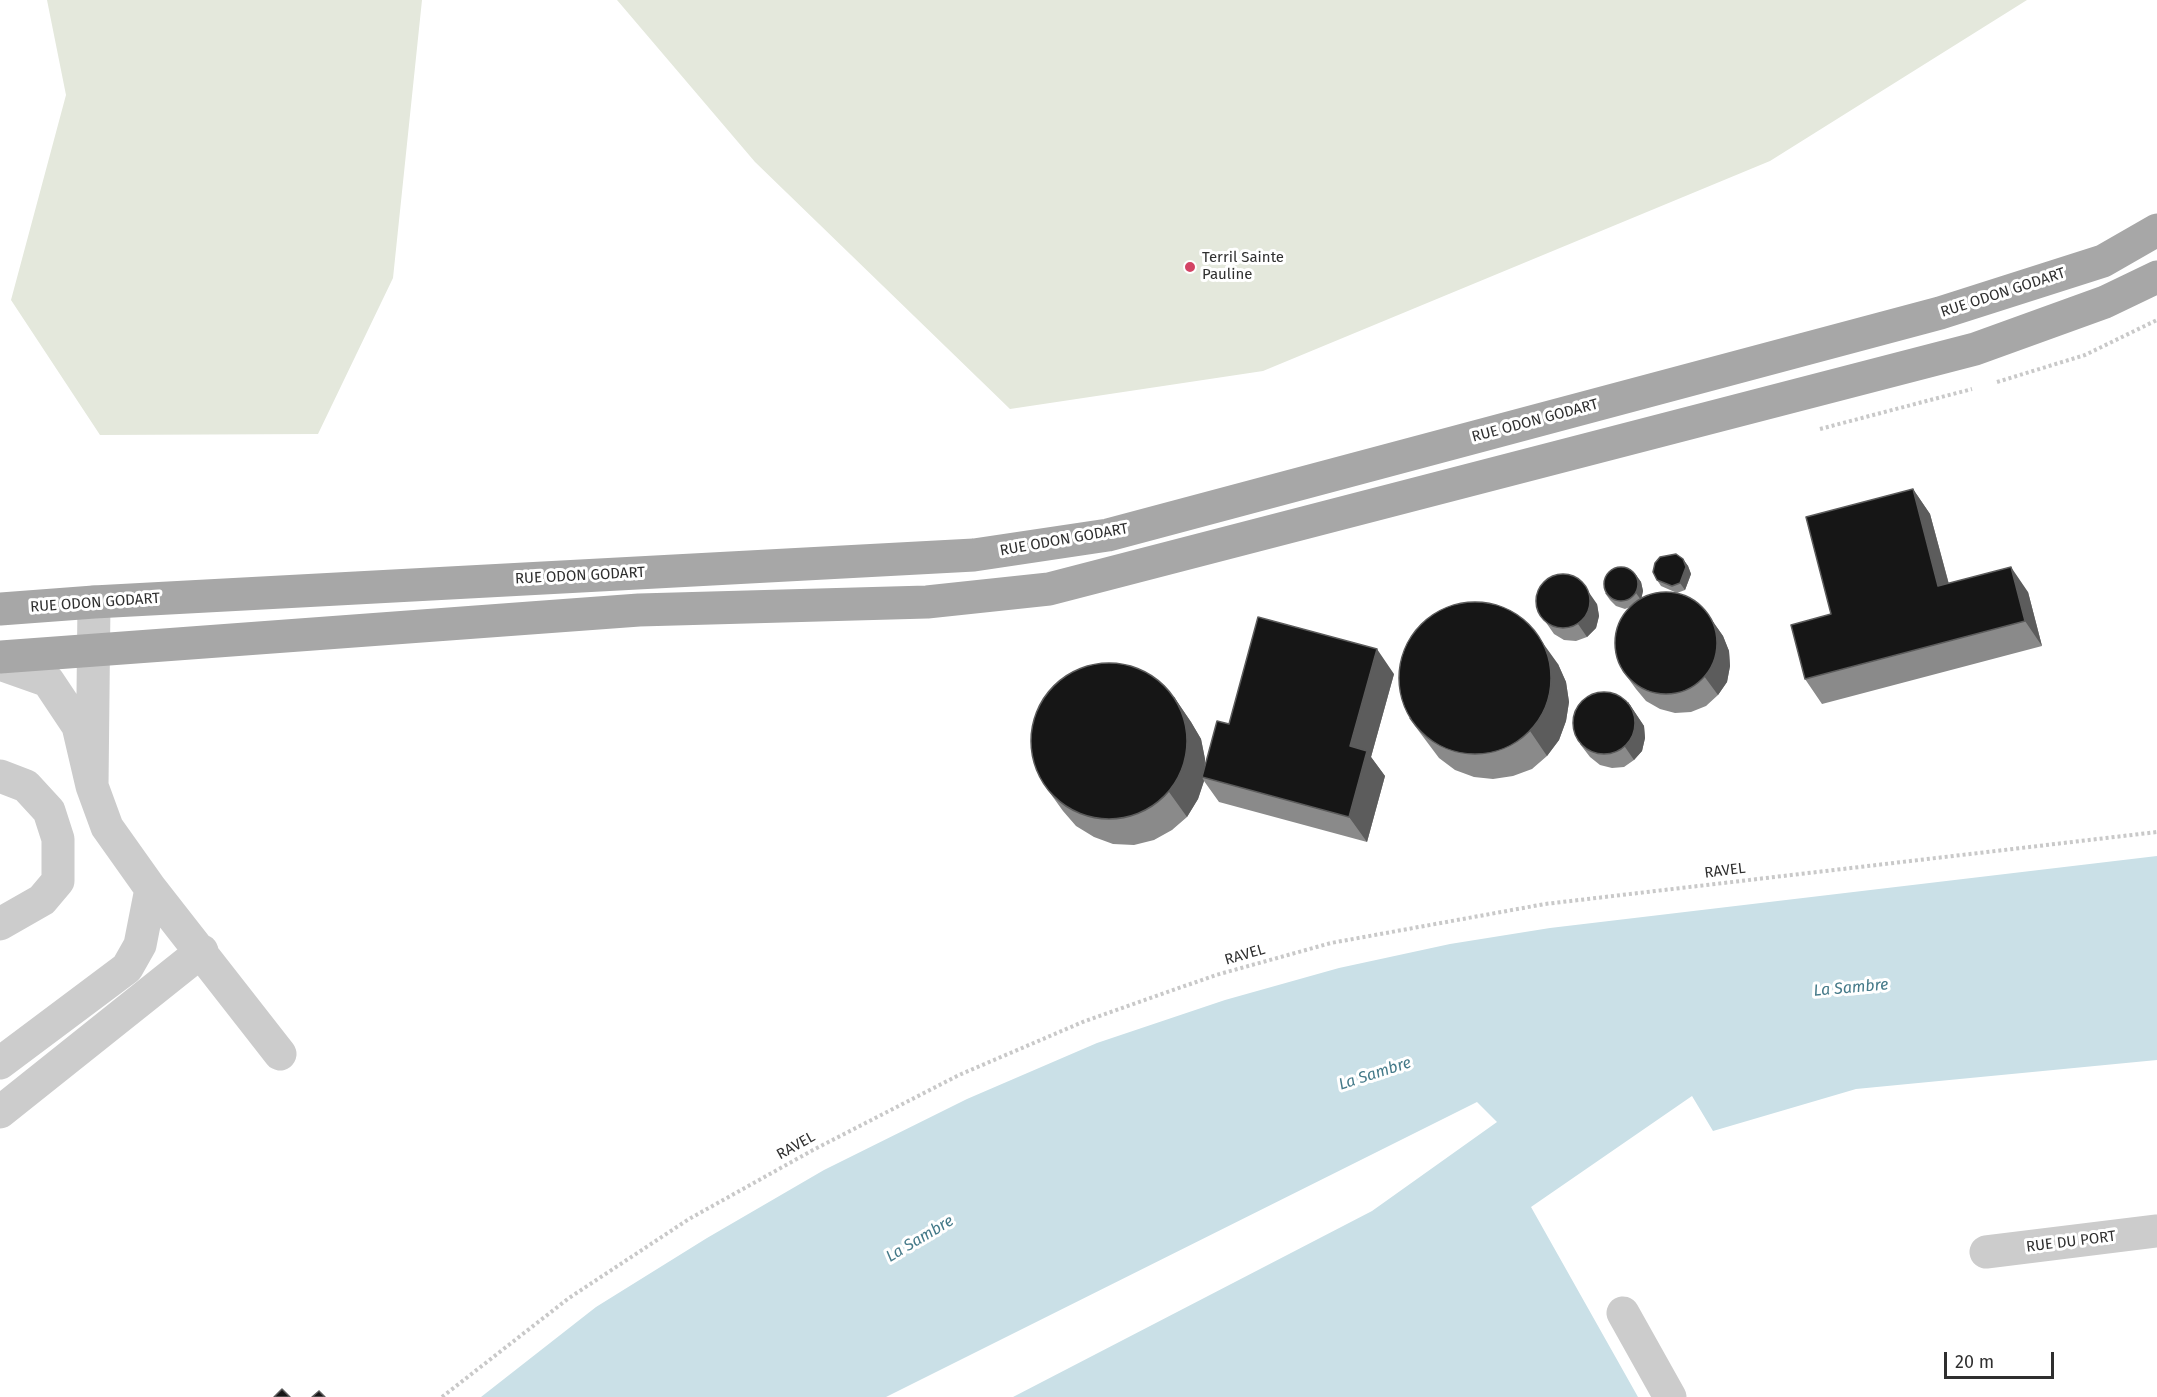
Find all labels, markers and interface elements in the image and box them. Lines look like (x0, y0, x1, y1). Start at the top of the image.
place label: Terril Sainte Pauline (1202, 249, 1284, 284)
marker: Terril Sainte Pauline (1183, 260, 1197, 274)
street label: RUE ODON GODART (1938, 264, 2068, 322)
street label: RUE ODON GODART (1470, 395, 1600, 447)
street label: RUE ODON GODART (998, 520, 1130, 560)
street label: RUE ODON GODART (515, 564, 645, 588)
street label: RUE ODON GODART (30, 589, 160, 617)
street label: RAVEL (1703, 860, 1747, 882)
street label: RAVEL (1223, 941, 1267, 969)
water label: La Sambre (1813, 975, 1889, 1001)
water label: La Sambre (1336, 1053, 1414, 1095)
street label: RAVEL (774, 1128, 818, 1164)
water label: La Sambre (883, 1211, 957, 1267)
street label: RUE DU PORT (2025, 1228, 2117, 1256)
scale bar (1947, 1340, 2056, 1378)
text: 20 m (1955, 1351, 1994, 1373)

